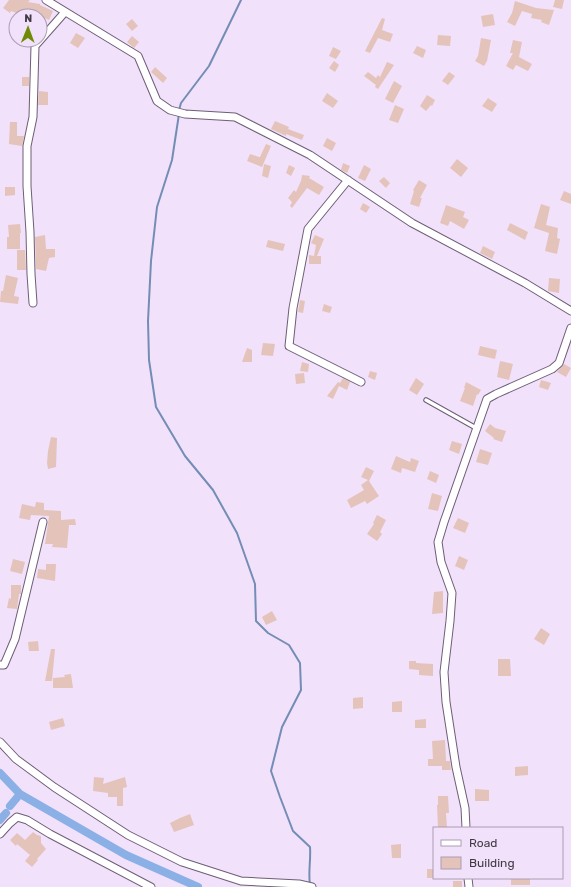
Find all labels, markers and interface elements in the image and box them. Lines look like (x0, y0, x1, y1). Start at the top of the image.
north arrow (8, 8, 48, 48)
text: N (24, 12, 32, 25)
legend (433, 827, 563, 879)
text: Road (469, 836, 497, 850)
text: Building (469, 856, 515, 870)

